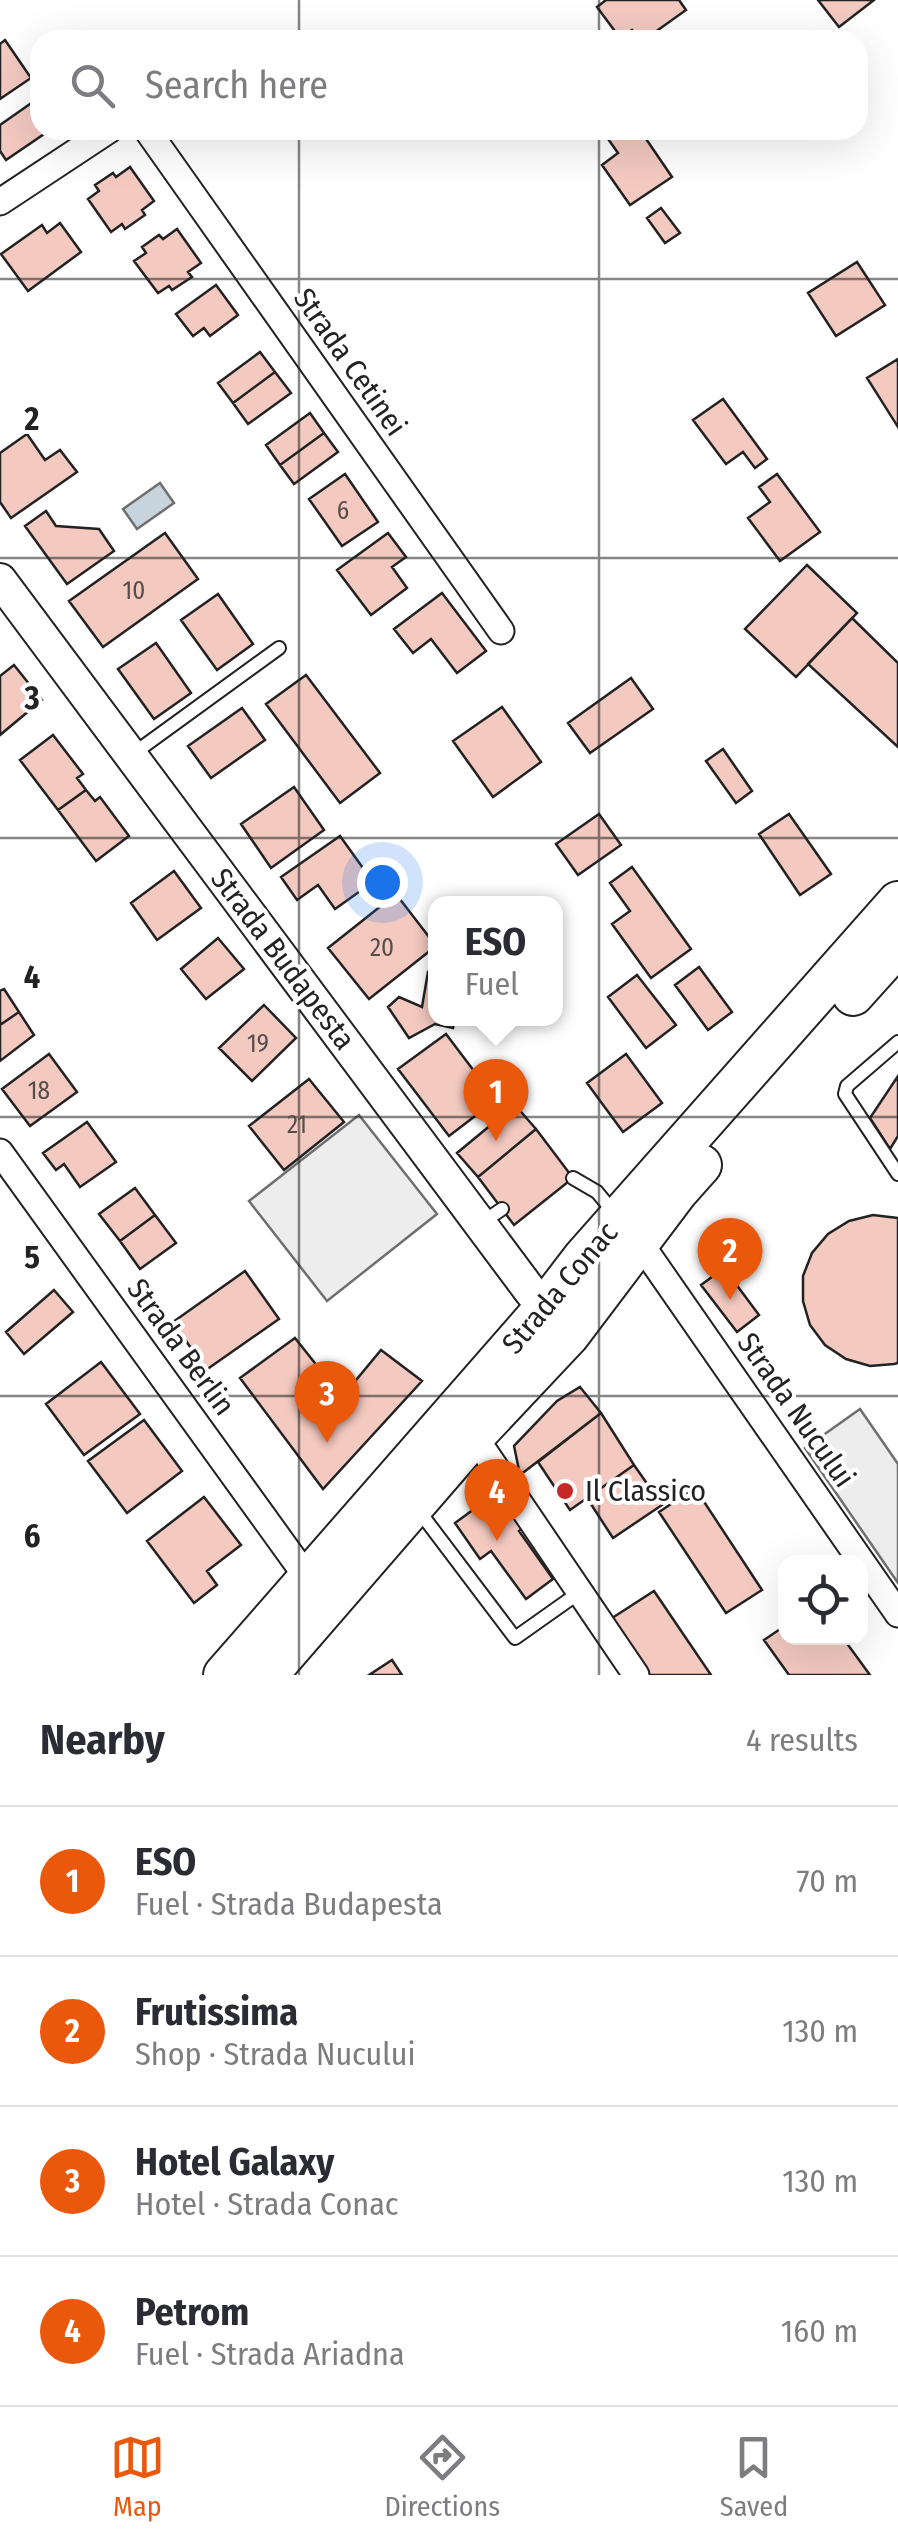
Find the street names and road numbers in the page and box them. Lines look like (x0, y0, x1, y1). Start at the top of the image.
street label: Strada Cetinei (286, 281, 414, 443)
street label: Strada Budapesta (203, 861, 363, 1057)
street label: Strada Conac (495, 1215, 625, 1361)
street label: Strada Berlin (119, 1272, 243, 1422)
street label: Strada Nucului (730, 1326, 862, 1494)

